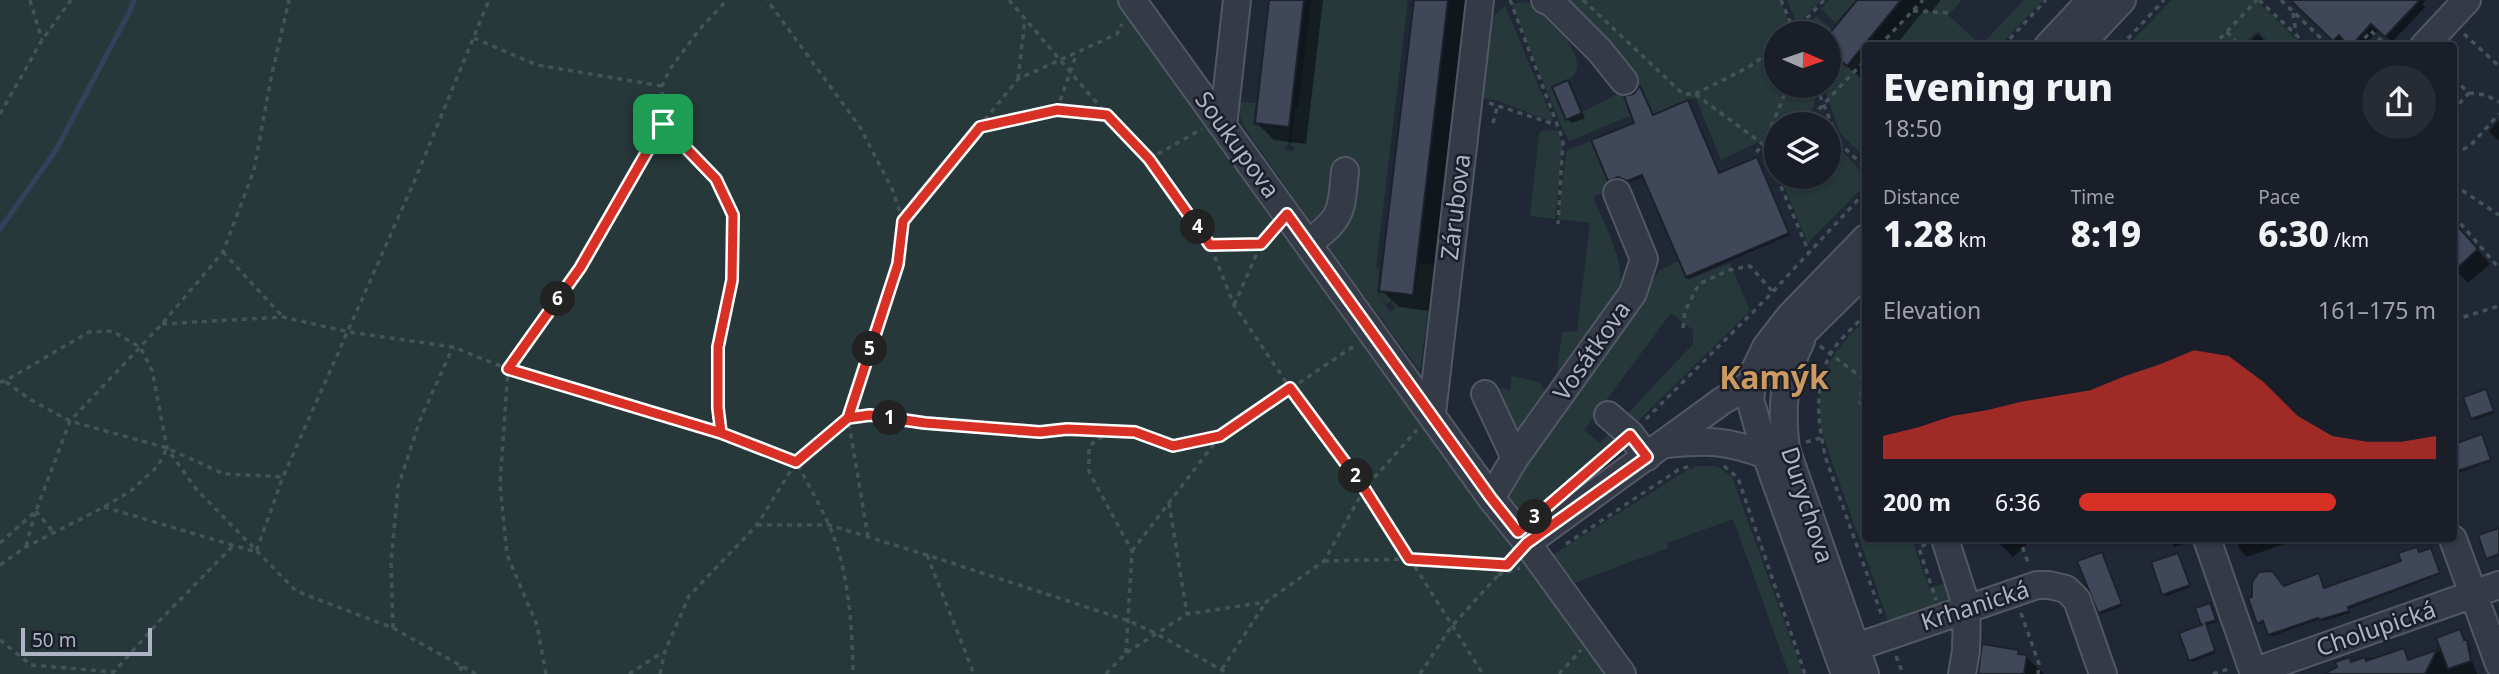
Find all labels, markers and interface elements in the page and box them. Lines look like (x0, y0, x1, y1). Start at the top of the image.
north arrow (1764, 21, 1841, 98)
map controls (1764, 21, 1841, 189)
text: Evening run (1883, 60, 2113, 112)
button: share (2362, 65, 2436, 139)
street label: Soukupova (1188, 84, 1288, 204)
pin (633, 94, 693, 154)
icon: arrive (644, 105, 682, 143)
button: layers (1764, 112, 1841, 189)
text: 18:50 (1883, 112, 1942, 144)
street label: Zárubova (1432, 152, 1477, 262)
text: Distance (1883, 184, 1960, 210)
text: Time (2071, 184, 2115, 210)
text: Pace (2258, 184, 2300, 210)
pin: 4 (1180, 210, 1216, 244)
text: 1.28 (1883, 210, 1954, 257)
text: 8:19 (2071, 210, 2141, 257)
text: 6:30 (2258, 210, 2329, 257)
text: 4 (1192, 213, 1203, 239)
text: km (1954, 227, 1987, 253)
text: /km (2329, 227, 2369, 253)
pin: 6 (540, 282, 576, 316)
text: 6 (552, 285, 563, 311)
street label: Vosátkova (1544, 294, 1637, 407)
text: Elevation (1883, 294, 1981, 326)
text: 161–175 m (2318, 294, 2436, 326)
pin: 5 (852, 332, 888, 366)
text: 5 (864, 335, 875, 361)
district label: Kamýk (1719, 355, 1829, 398)
pin: 1 (872, 400, 908, 436)
text: 1 (884, 404, 895, 430)
street label: Durychova (1774, 442, 1843, 567)
pin: 2 (1338, 458, 1374, 494)
text: 2 (1350, 462, 1361, 488)
text: 200 m (1883, 486, 1951, 518)
text: 6:36 (1995, 486, 2041, 518)
pin: 3 (1518, 500, 1552, 534)
text: 3 (1529, 503, 1540, 529)
street label: Krhanická (1916, 572, 2033, 638)
street label: Cholupická (2311, 592, 2440, 663)
scale bar (21, 625, 152, 657)
text: 50 m (32, 627, 76, 653)

